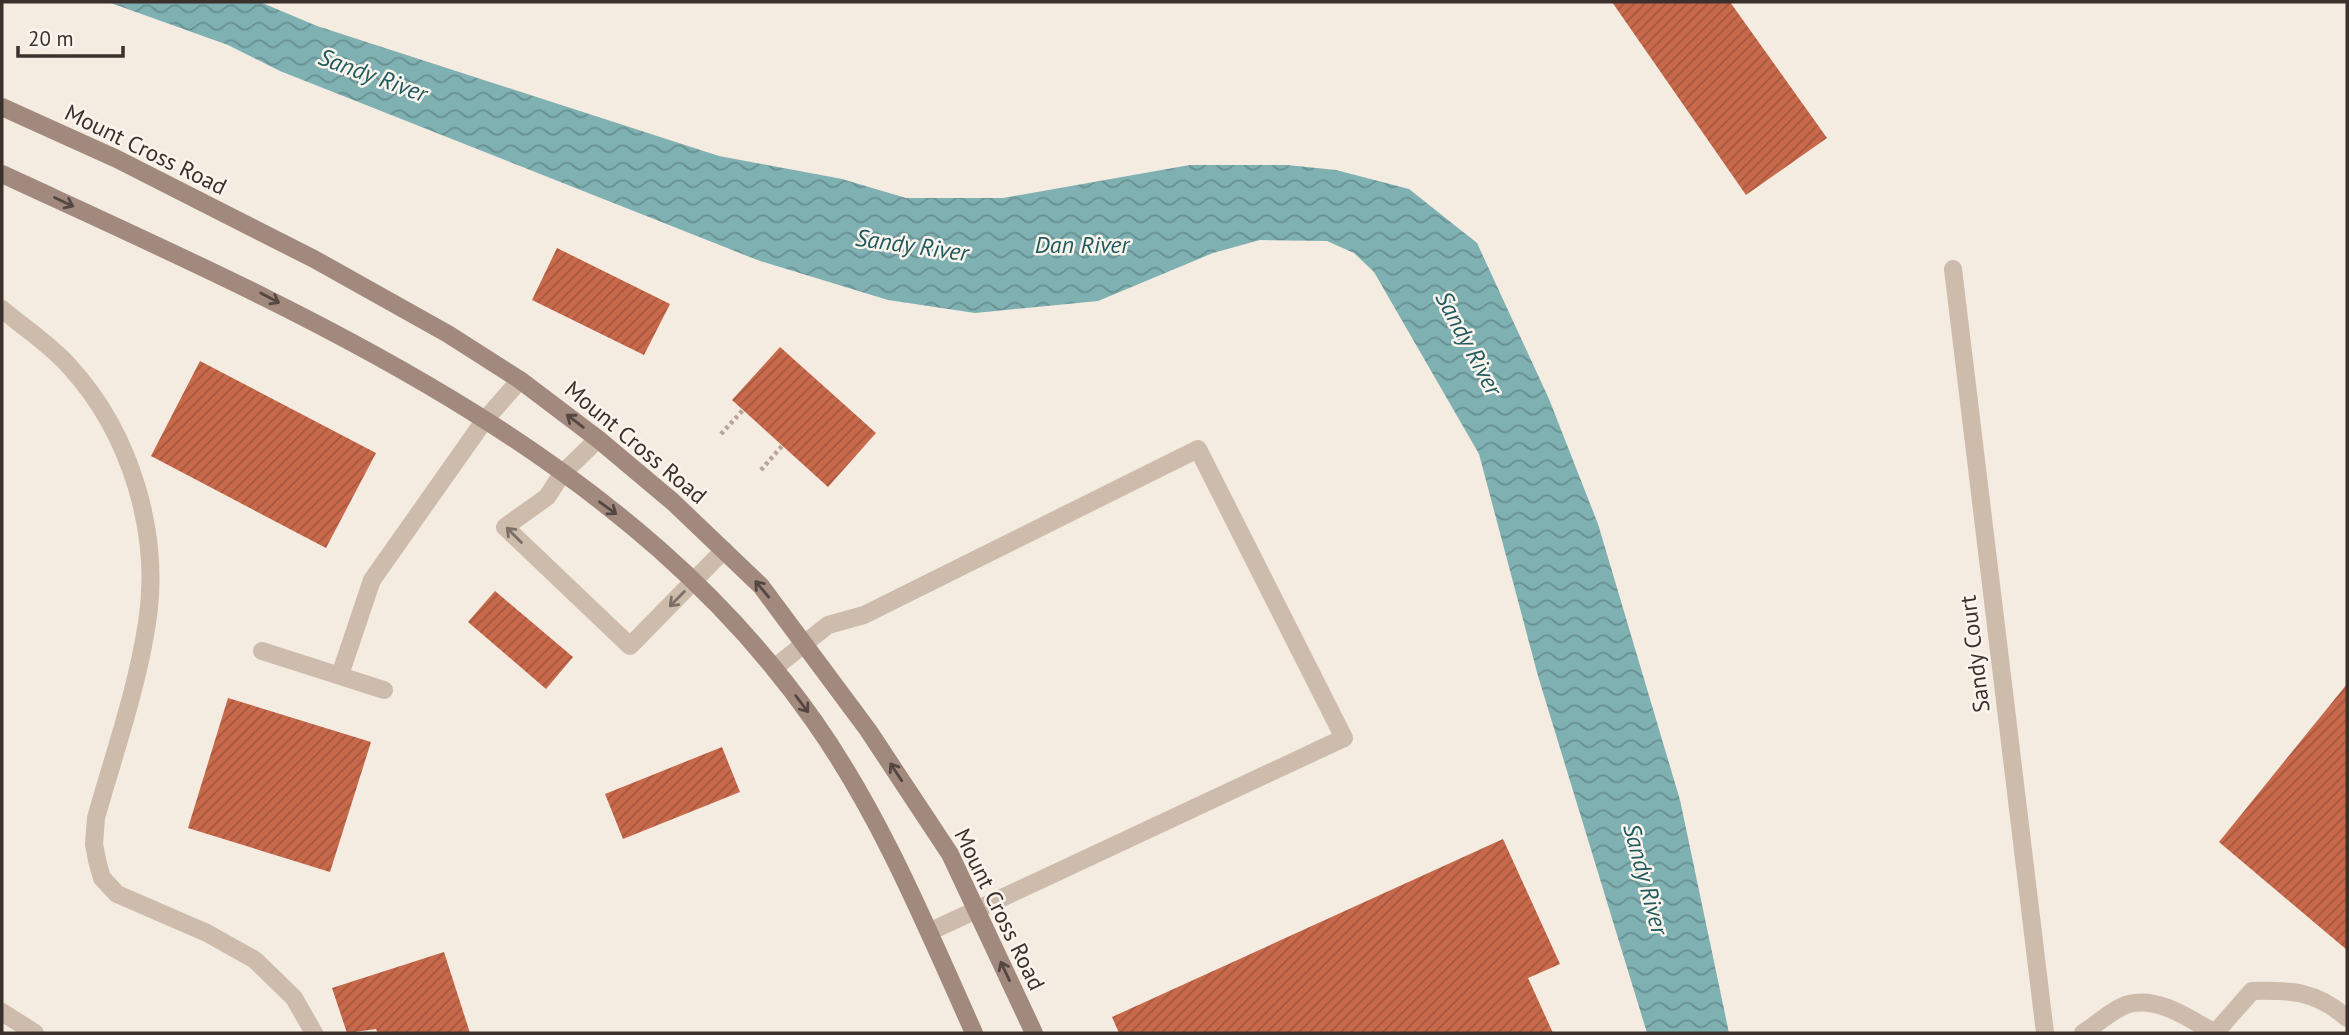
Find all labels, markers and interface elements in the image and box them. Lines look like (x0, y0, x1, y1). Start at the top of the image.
scale bar (18, 14, 122, 58)
text: 20 m (28, 25, 74, 52)
water label: Sandy River (314, 41, 434, 110)
street label: Mount Cross Road (60, 97, 232, 201)
one-way arrow (53, 196, 74, 209)
water label: Sandy River (854, 222, 973, 269)
water label: Dan River (1035, 229, 1131, 260)
water label: Sandy River (1429, 286, 1510, 402)
one-way arrow (259, 292, 280, 306)
street label: Mount Cross Road (559, 374, 713, 510)
one-way arrow (565, 414, 584, 429)
one-way arrow (599, 501, 617, 516)
one-way arrow (506, 527, 523, 544)
one-way arrow (754, 580, 770, 598)
one-way arrow (668, 591, 685, 608)
street label: Sandy Court (1952, 593, 1996, 714)
one-way arrow (794, 695, 809, 713)
one-way arrow (889, 763, 903, 783)
water label: Sandy River (1616, 820, 1676, 940)
street label: Mount Cross Road (948, 823, 1052, 995)
one-way arrow (998, 961, 1011, 983)

